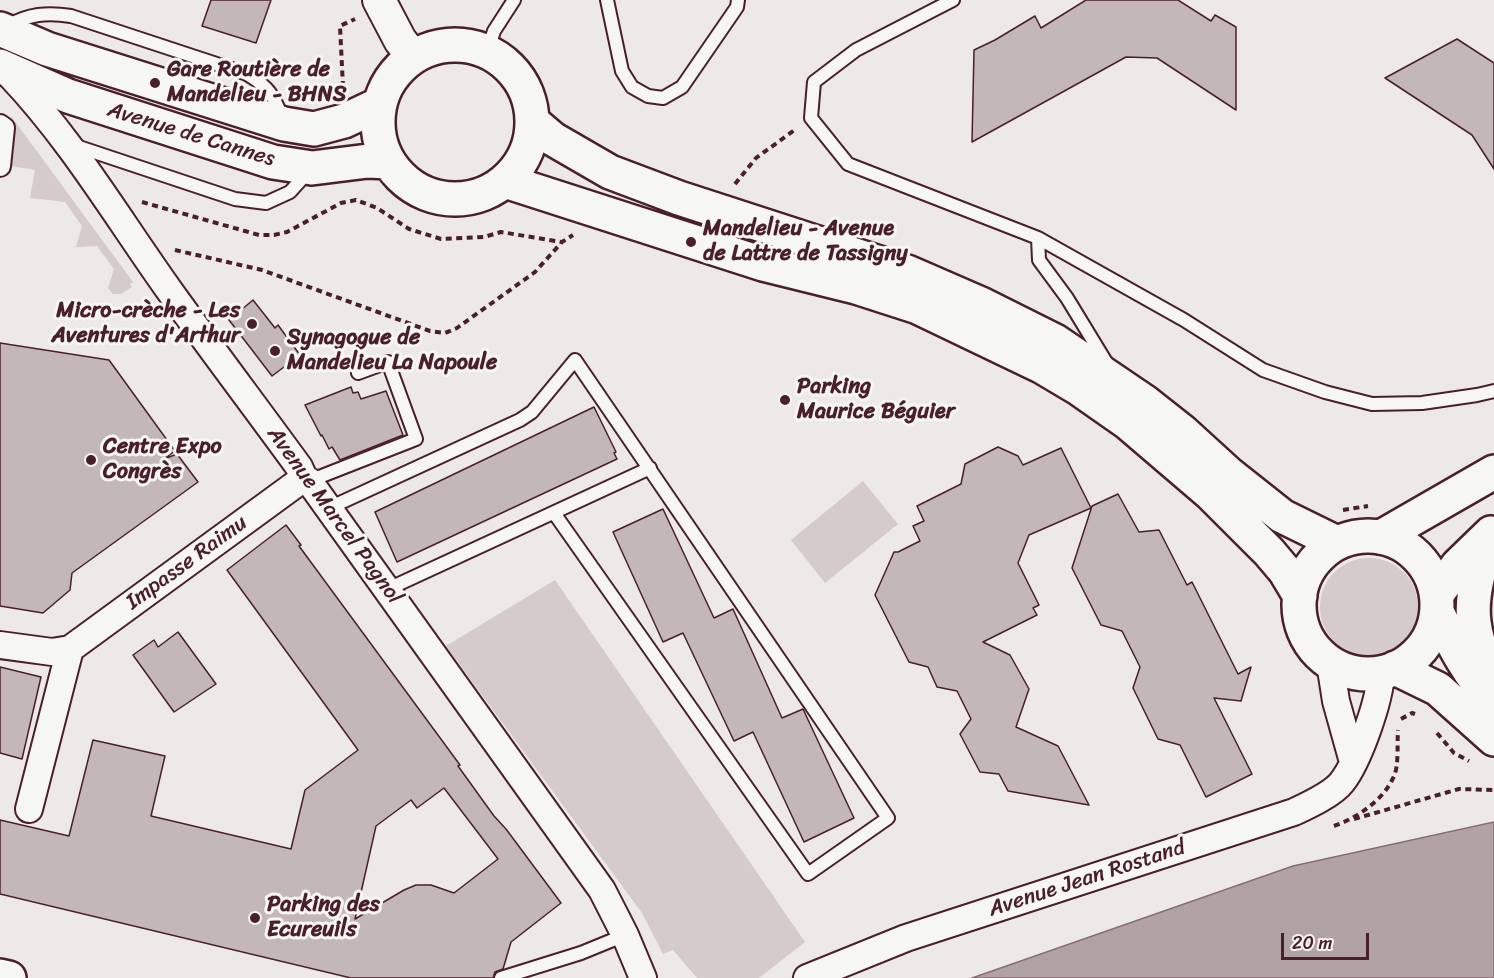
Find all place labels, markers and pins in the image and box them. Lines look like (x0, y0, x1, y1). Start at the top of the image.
place label: Gare Routière de Mandelieu - BHNS (167, 57, 347, 108)
marker: Gare Routière de Mandelieu - BHNS (148, 76, 162, 90)
place label: Mandelieu - Avenue de Lattre de Tassigny (703, 216, 908, 268)
marker: Mandelieu - Avenue de Lattre de Tassigny (684, 235, 698, 249)
place label: Micro-crèche - Les Aventures d'Arthur (52, 298, 240, 350)
marker: Micro-crèche - Les Aventures d'Arthur (245, 317, 259, 331)
place label: Synagogue de Mandelieu La Napoule (287, 325, 497, 376)
marker: Synagogue de Mandelieu La Napoule (268, 344, 282, 358)
place label: Parking Maurice Béguier (797, 374, 955, 426)
marker: Parking Maurice Béguier (778, 393, 792, 407)
place label: Centre Expo Congrès (103, 434, 222, 486)
marker: Centre Expo Congrès (84, 453, 98, 467)
place label: Parking des Ecureuils (267, 892, 380, 944)
marker: Parking des Ecureuils (248, 911, 262, 925)

